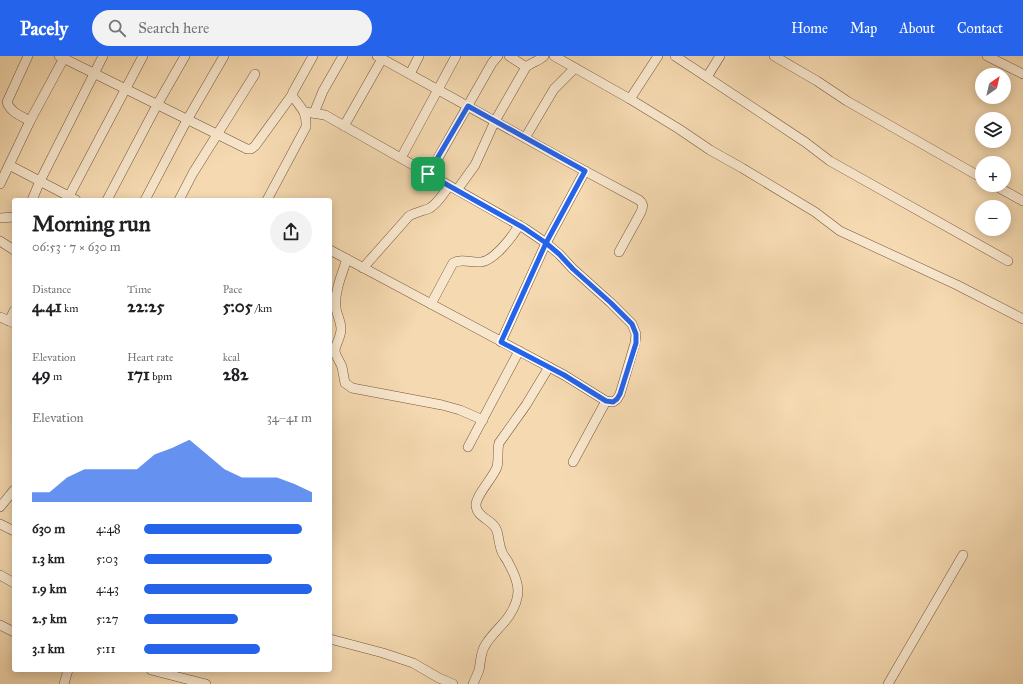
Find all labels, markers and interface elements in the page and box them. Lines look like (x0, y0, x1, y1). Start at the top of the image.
search box (92, 10, 372, 46)
text: Pacely (20, 17, 68, 40)
icon: search (106, 17, 128, 39)
text: Search here (138, 19, 209, 37)
text: Home (791, 20, 828, 37)
text: Map (850, 20, 877, 37)
text: About (899, 20, 935, 37)
text: Contact (957, 20, 1003, 37)
north arrow (975, 68, 1011, 104)
map controls (975, 68, 1011, 236)
button: layers (975, 112, 1011, 148)
button: + (975, 156, 1011, 192)
pin (411, 157, 445, 191)
icon: arrive (417, 163, 439, 185)
button: − (975, 200, 1011, 236)
text: Morning run (32, 210, 151, 237)
button: share (270, 211, 312, 253)
text: 06:53 · 7 × 630 m (32, 239, 121, 255)
text: Distance (32, 283, 71, 296)
text: Time (127, 283, 152, 296)
text: Pace (223, 283, 243, 296)
text: 4.41 (32, 296, 62, 317)
text: 22:25 (127, 296, 164, 317)
text: 5:05 (223, 296, 253, 317)
text: km (62, 302, 78, 315)
text: /km (253, 302, 272, 315)
text: Elevation (32, 351, 76, 364)
text: Heart rate (127, 351, 174, 364)
text: kcal (223, 351, 240, 364)
text: 49 (32, 364, 51, 385)
text: 171 (127, 364, 150, 385)
text: 282 (223, 364, 248, 385)
text: m (51, 370, 62, 383)
text: bpm (150, 370, 172, 383)
text: Elevation (32, 410, 84, 426)
text: 34–41 m (267, 410, 312, 426)
text: 630 m (32, 521, 65, 537)
text: 4:48 (96, 521, 121, 537)
text: 1.3 km (32, 551, 65, 567)
text: 5:03 (96, 551, 118, 567)
text: 1.9 km (32, 581, 67, 597)
text: 4:43 (96, 581, 119, 597)
text: 2.5 km (32, 611, 67, 627)
text: 5:27 (96, 611, 118, 627)
text: 3.1 km (32, 641, 65, 657)
text: 5:11 (96, 641, 116, 657)

